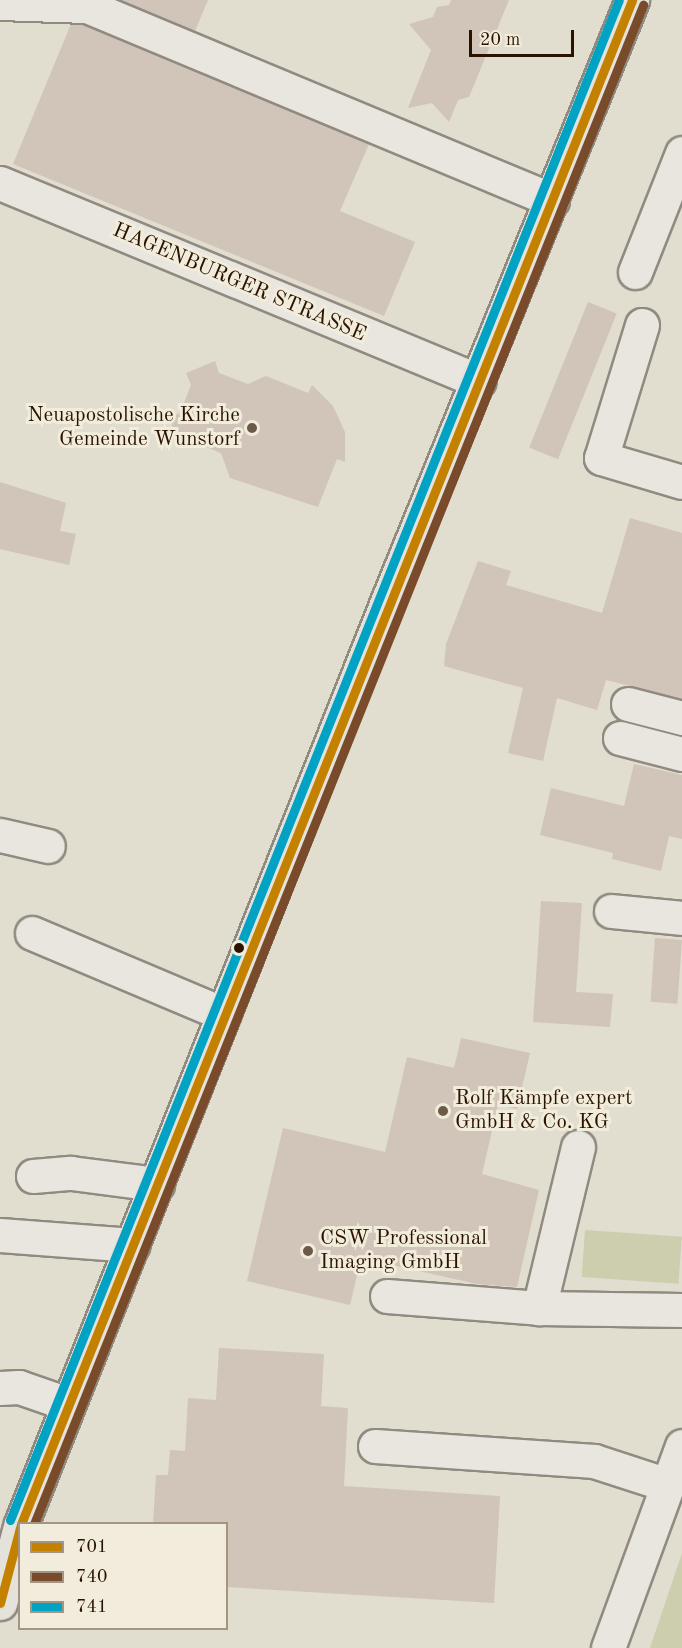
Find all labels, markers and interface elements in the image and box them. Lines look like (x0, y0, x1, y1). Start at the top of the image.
scale bar (472, 18, 577, 56)
text: 20 m (480, 31, 520, 49)
street label: HAGENBURGER STRASSE (108, 218, 370, 348)
place label: Neuapostolische Kirche Gemeinde Wunstorf (27, 403, 240, 453)
marker: Neuapostolische Kirche Gemeinde Wunstorf (245, 421, 259, 435)
unlabelled marker (233, 942, 245, 954)
place label: Rolf Kämpfe expert GmbH & Co. KG (455, 1086, 632, 1136)
marker: Rolf Kämpfe expert GmbH & Co. KG (436, 1104, 450, 1118)
place label: CSW Professional Imaging GmbH (320, 1226, 487, 1276)
marker: CSW Professional Imaging GmbH (301, 1244, 315, 1258)
legend (18, 1522, 228, 1630)
text: 701 (76, 1538, 107, 1556)
text: 740 (76, 1568, 107, 1586)
text: 741 (76, 1598, 107, 1616)

